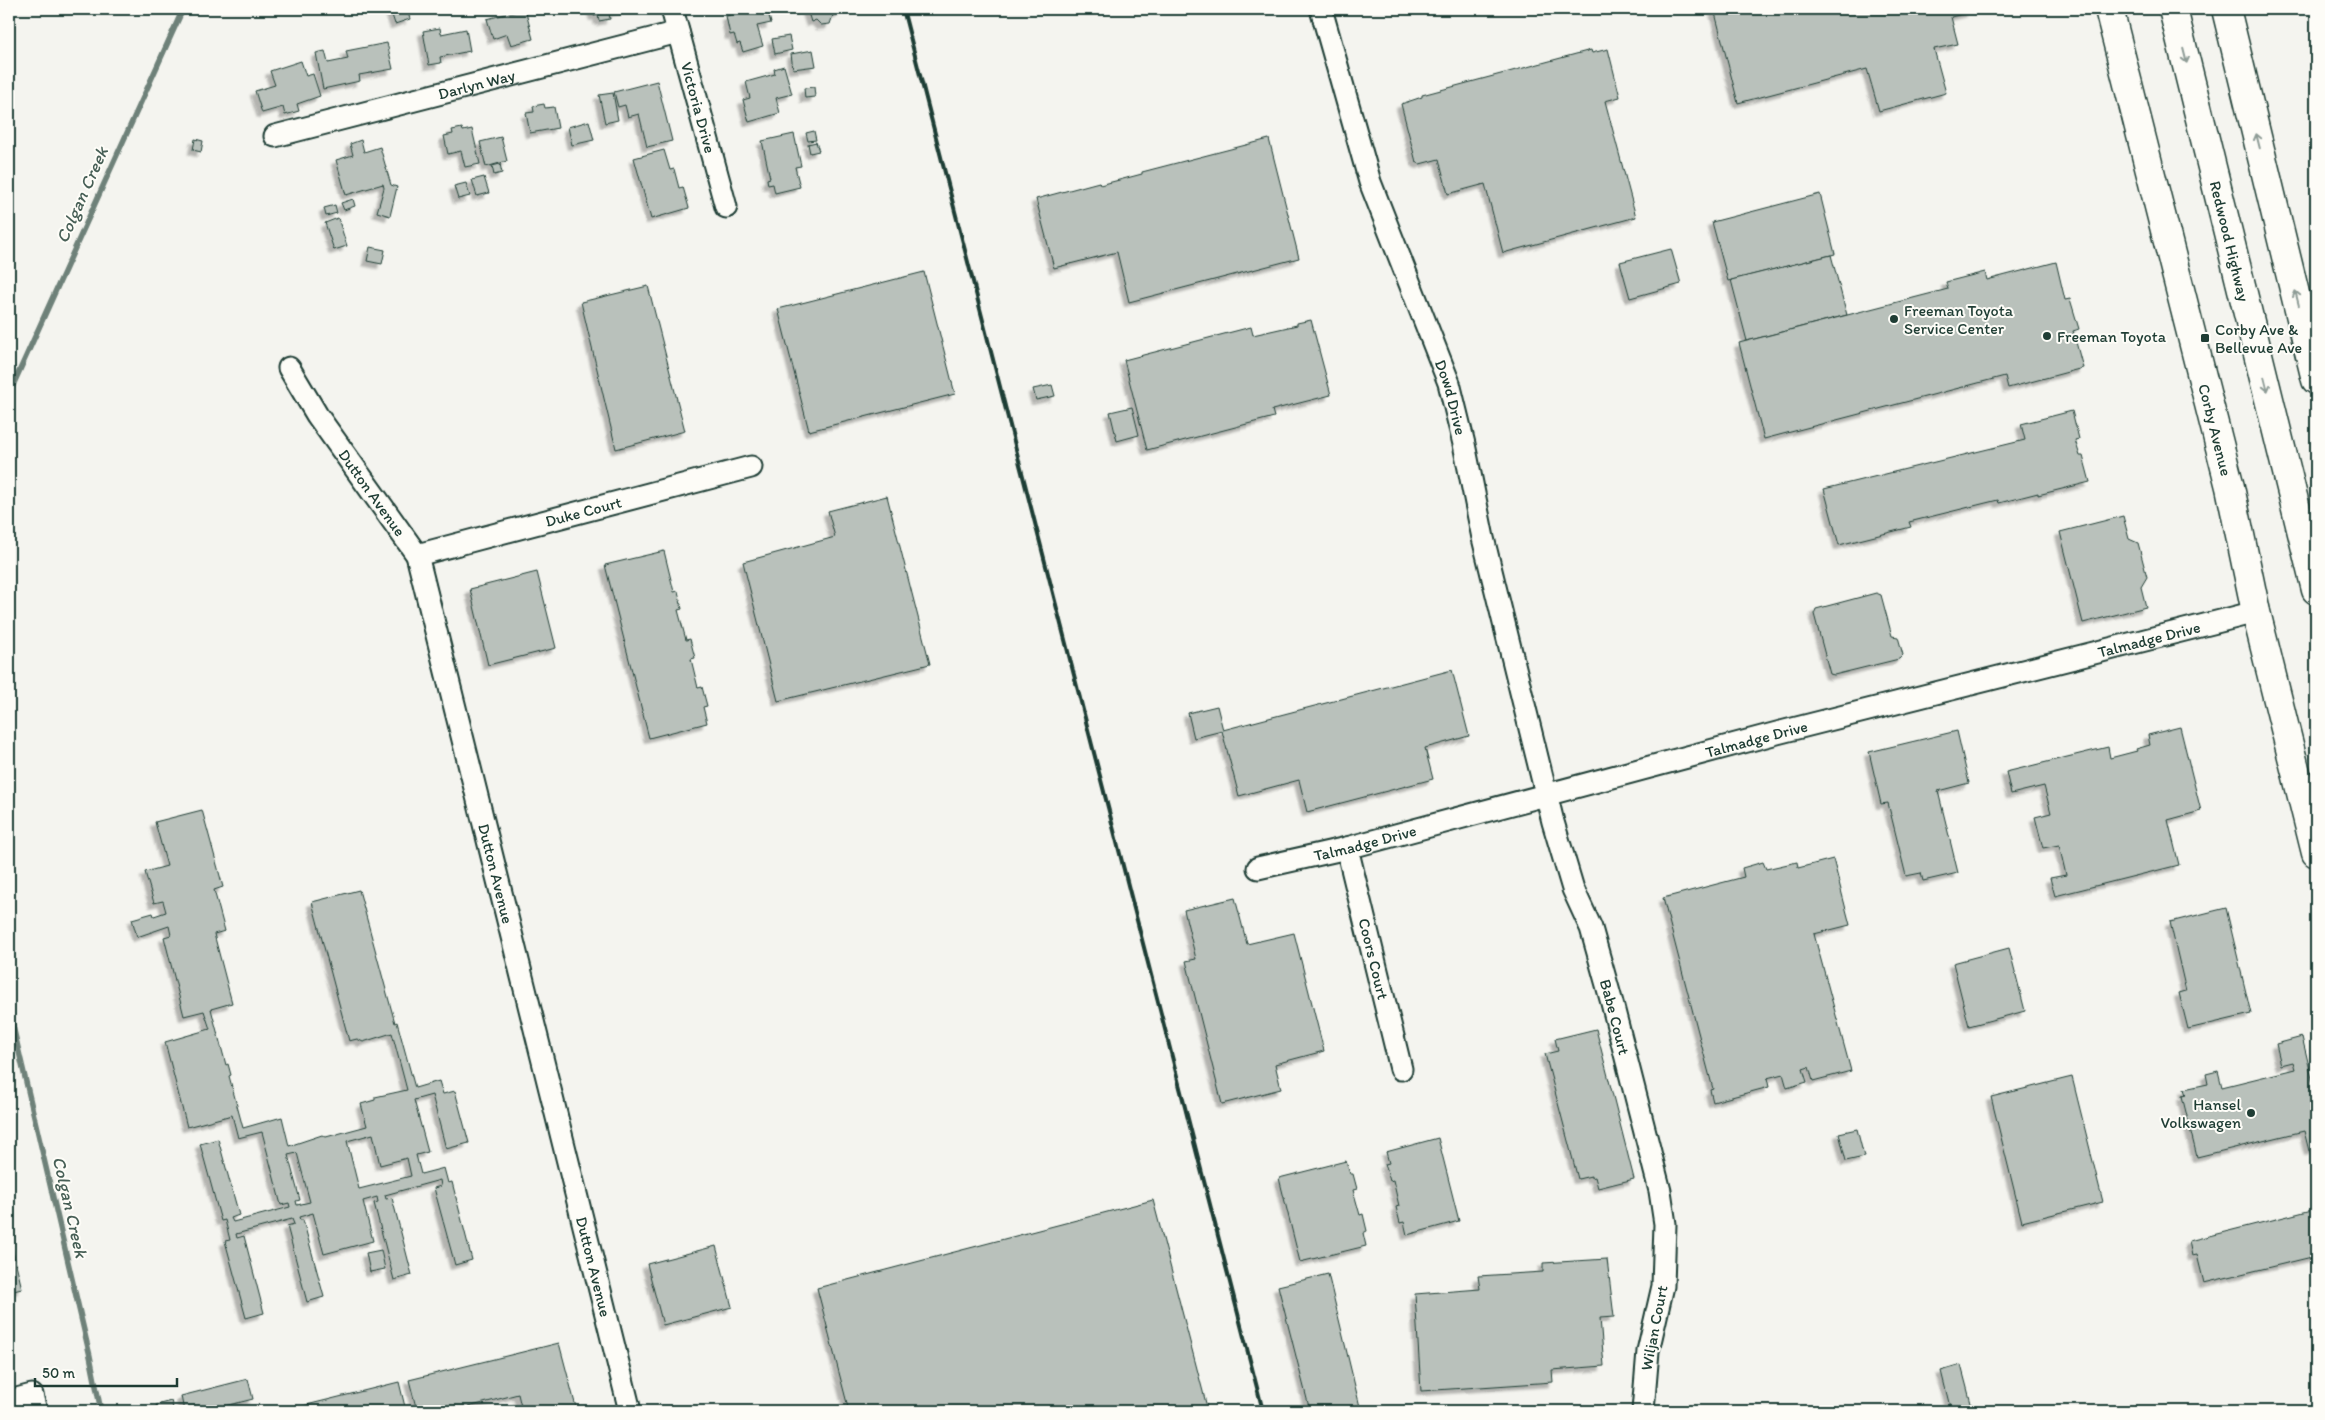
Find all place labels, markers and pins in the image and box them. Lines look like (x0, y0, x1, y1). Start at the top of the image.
place label: Freeman Toyota Service Center (1904, 301, 2014, 338)
marker: Freeman Toyota Service Center (1888, 313, 1900, 325)
place label: Corby Ave & Bellevue Ave (2215, 320, 2302, 357)
place label: Freeman Toyota (2057, 327, 2167, 346)
marker: Freeman Toyota (2041, 330, 2053, 342)
marker: Corby Ave & Bellevue Ave (2199, 332, 2211, 344)
place label: Hansel Volkswagen (2160, 1095, 2241, 1132)
marker: Hansel Volkswagen (2245, 1107, 2257, 1119)

